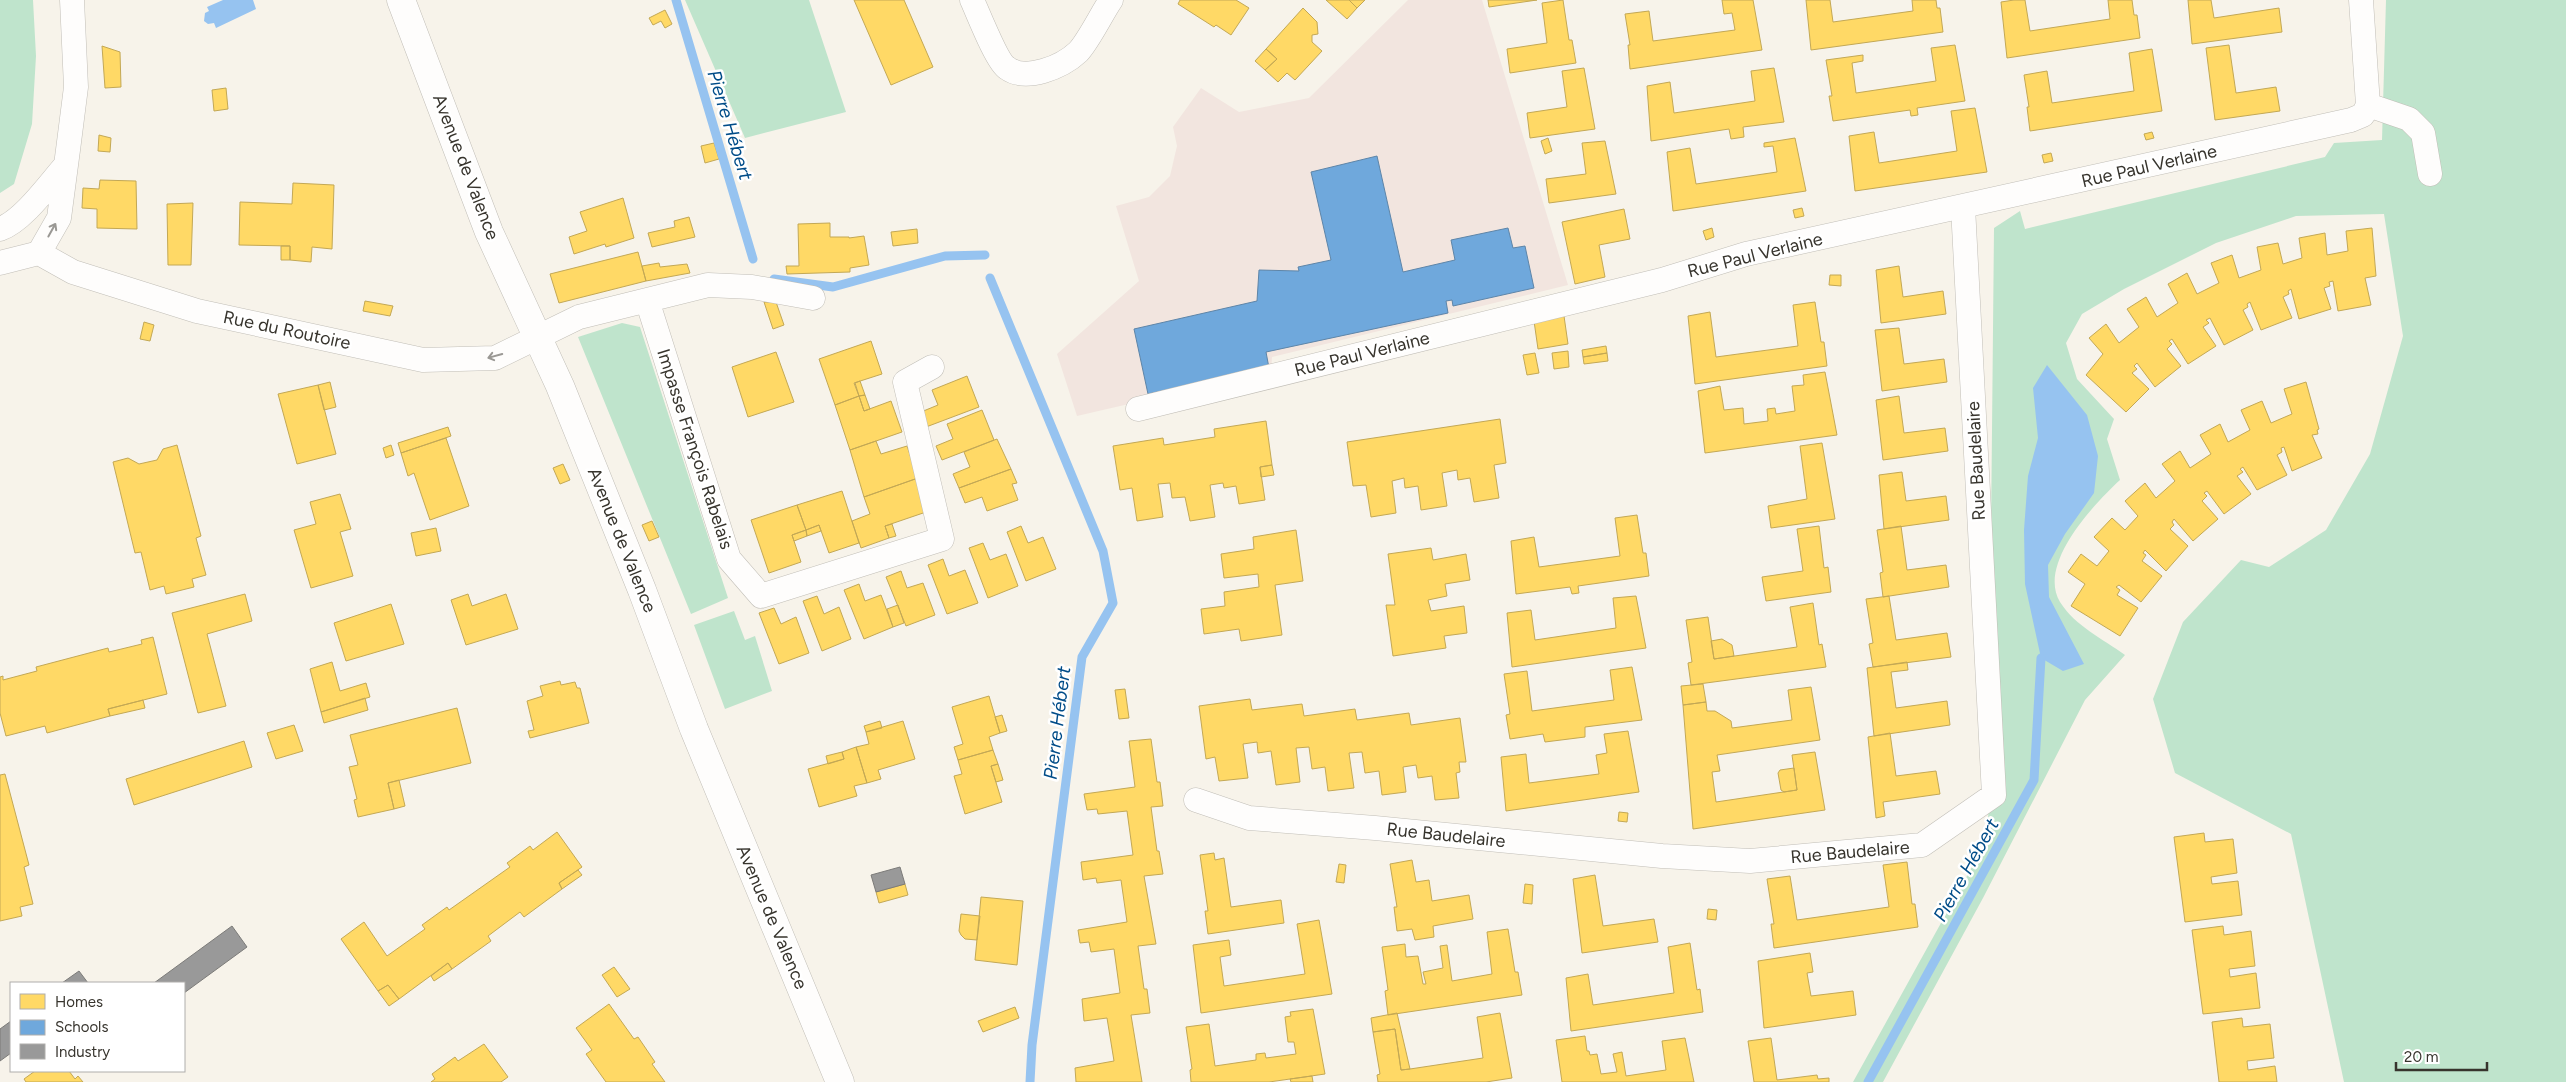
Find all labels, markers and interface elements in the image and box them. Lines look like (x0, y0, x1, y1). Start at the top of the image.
water label: Pierre Hébert (702, 67, 758, 183)
street label: Avenue de Valence (428, 91, 504, 243)
street label: Rue Paul Verlaine (2079, 140, 2219, 192)
one-way arrow (47, 224, 57, 238)
street label: Rue Paul Verlaine (1685, 228, 1825, 282)
street label: Rue du Routoire (221, 306, 353, 354)
street label: Rue Paul Verlaine (1292, 327, 1432, 381)
street label: Impasse François Rabelais (652, 346, 738, 552)
one-way arrow (487, 352, 503, 361)
street label: Rue Baudelaire (1962, 401, 1990, 521)
street label: Avenue de Valence (583, 464, 661, 616)
water label: Pierre Hébert (1039, 664, 1075, 781)
water label: Pierre Hébert (1928, 814, 2004, 925)
street label: Rue Baudelaire (1385, 818, 1507, 852)
street label: Rue Baudelaire (1790, 836, 1911, 868)
street label: Avenue de Valence (732, 842, 812, 993)
legend (10, 982, 185, 1072)
text: Homes (55, 993, 103, 1011)
text: Schools (55, 1018, 108, 1036)
scale bar (2396, 1040, 2487, 1072)
text: Industry (55, 1043, 110, 1061)
text: 20 m (2404, 1048, 2438, 1066)

